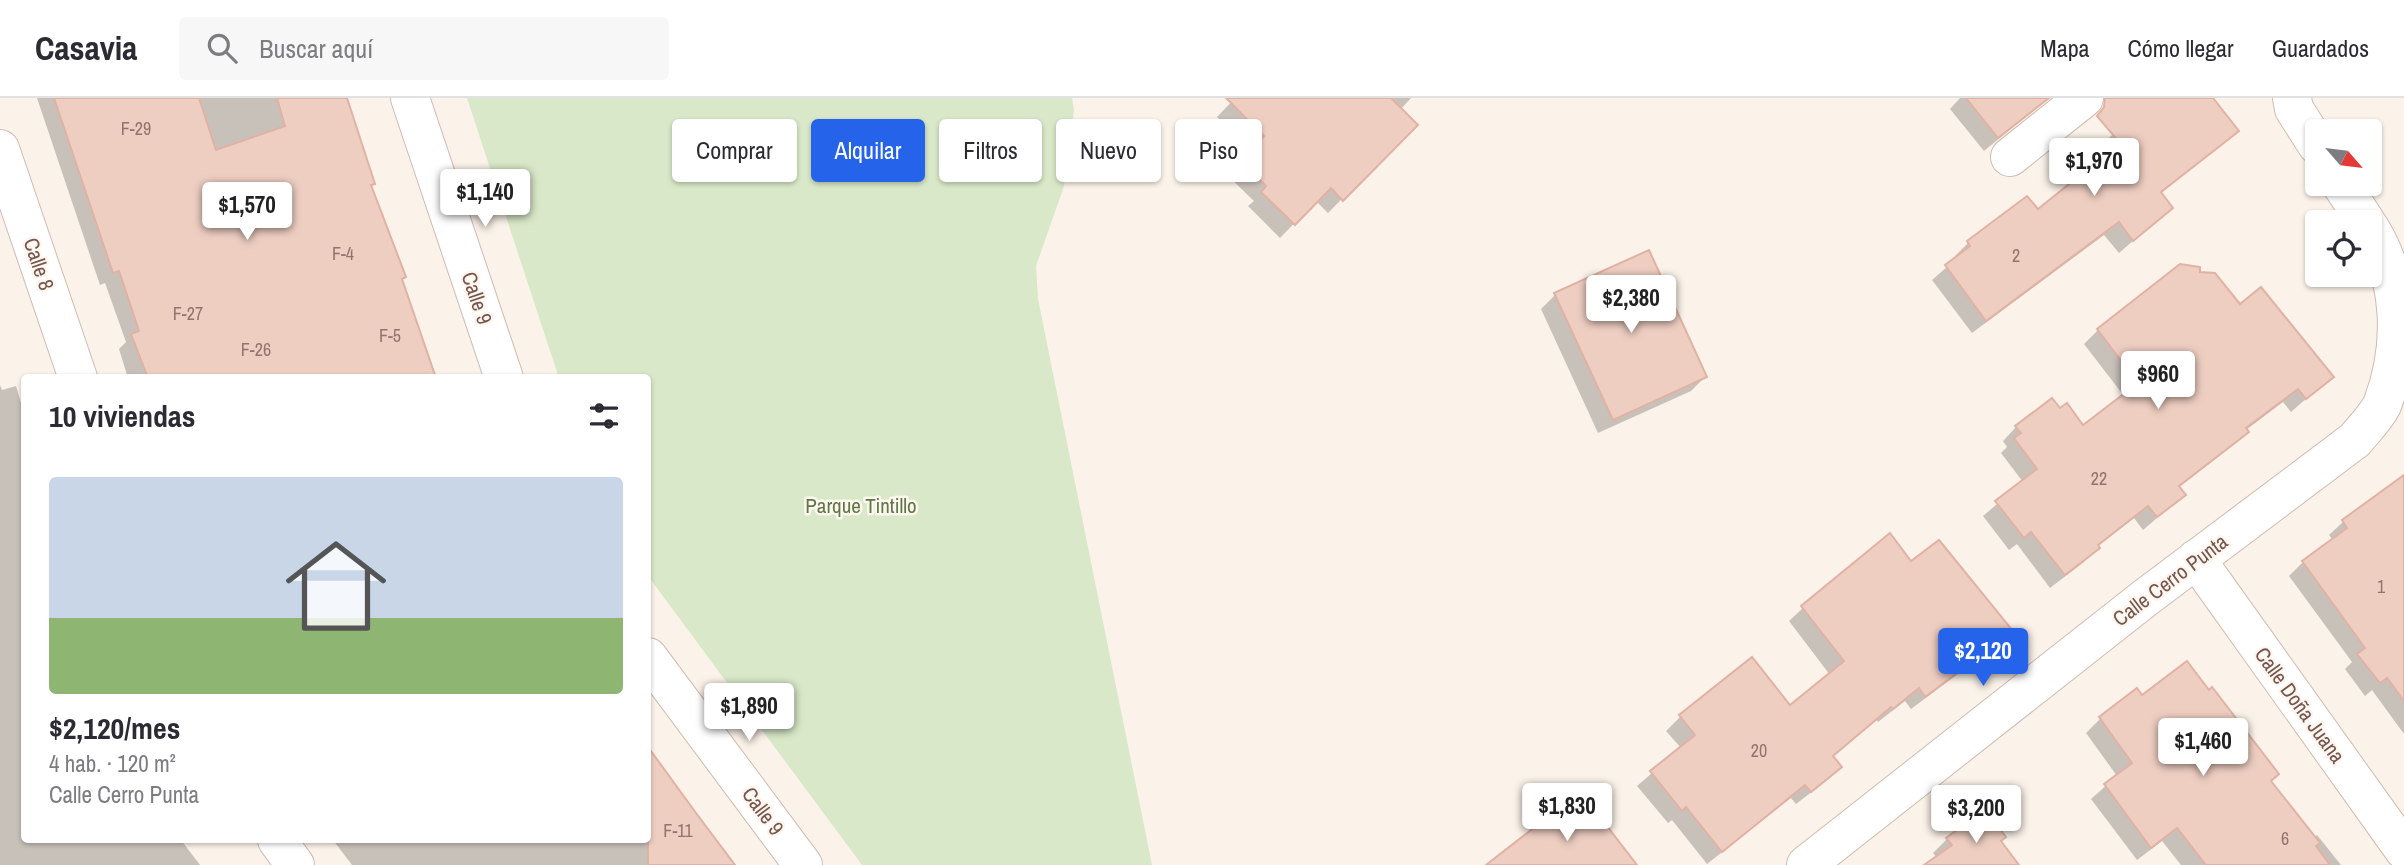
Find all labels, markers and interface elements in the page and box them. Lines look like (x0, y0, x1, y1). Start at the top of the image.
search box (179, 17, 669, 80)
text: Casavia (35, 26, 137, 70)
icon: search (203, 29, 241, 67)
text: Buscar aquí (259, 31, 373, 66)
text: Mapa (2040, 32, 2090, 64)
text: Cómo llegar (2128, 32, 2234, 64)
text: Guardados (2272, 32, 2369, 64)
house number: F-29 (121, 116, 151, 141)
chip: Comprar (672, 119, 797, 182)
chip: Alquilar (811, 119, 925, 182)
chip: Filtros (939, 119, 1042, 182)
chip: Nuevo (1056, 119, 1161, 182)
chip: Piso (1175, 119, 1262, 182)
north arrow (2305, 119, 2382, 196)
map controls (2305, 119, 2382, 287)
pin: $1,970 (2037, 139, 2151, 198)
text: $1,970 (2065, 145, 2123, 176)
pin: $1,140 (428, 170, 542, 229)
text: $1,140 (456, 176, 514, 207)
pin: $1,570 (190, 183, 304, 242)
text: $1,570 (218, 189, 276, 220)
button: locate (2305, 210, 2382, 287)
street label: Calle 8 (17, 234, 61, 294)
house number: F-4 (332, 241, 354, 266)
house number: 2 (2012, 243, 2020, 268)
street label: Calle 9 (455, 268, 499, 328)
pin: $2,380 (1574, 275, 1688, 335)
text: $2,380 (1602, 282, 1660, 313)
house number: F-27 (173, 301, 203, 326)
house number: F-5 (379, 323, 401, 348)
house number: F-26 (241, 337, 271, 362)
pin: $960 (2117, 352, 2199, 411)
text: $960 (2137, 358, 2179, 389)
text: 10 viviendas (49, 396, 195, 436)
icon: filters (585, 397, 623, 435)
house number: 22 (2091, 466, 2107, 491)
park label: Parque Tintillo (805, 491, 917, 520)
icon: home (273, 523, 399, 649)
street label: Calle Cerro Punta (2107, 527, 2234, 633)
house number: 1 (2377, 574, 2386, 599)
pin: $2,120 (1926, 628, 2040, 688)
text: $2,120 (1954, 635, 2012, 666)
street label: Calle Doña Juana (2248, 641, 2352, 769)
pin: $1,890 (692, 684, 806, 743)
text: $1,890 (720, 690, 778, 721)
text: $2,120/mes (49, 708, 180, 748)
pin: $1,460 (2146, 718, 2260, 778)
text: $1,460 (2174, 725, 2232, 756)
house number: 20 (1751, 738, 1767, 763)
text: 4 hab. · 120 m² (49, 748, 176, 779)
text: Calle Cerro Punta (49, 779, 199, 810)
street label: Calle 9 (735, 781, 791, 841)
pin: $1,830 (1510, 784, 1624, 843)
pin: $3,200 (1919, 786, 2033, 845)
text: $1,830 (1538, 790, 1596, 821)
text: $3,200 (1947, 792, 2005, 823)
house number: F-11 (663, 818, 693, 843)
house number: 6 (2281, 826, 2289, 851)

